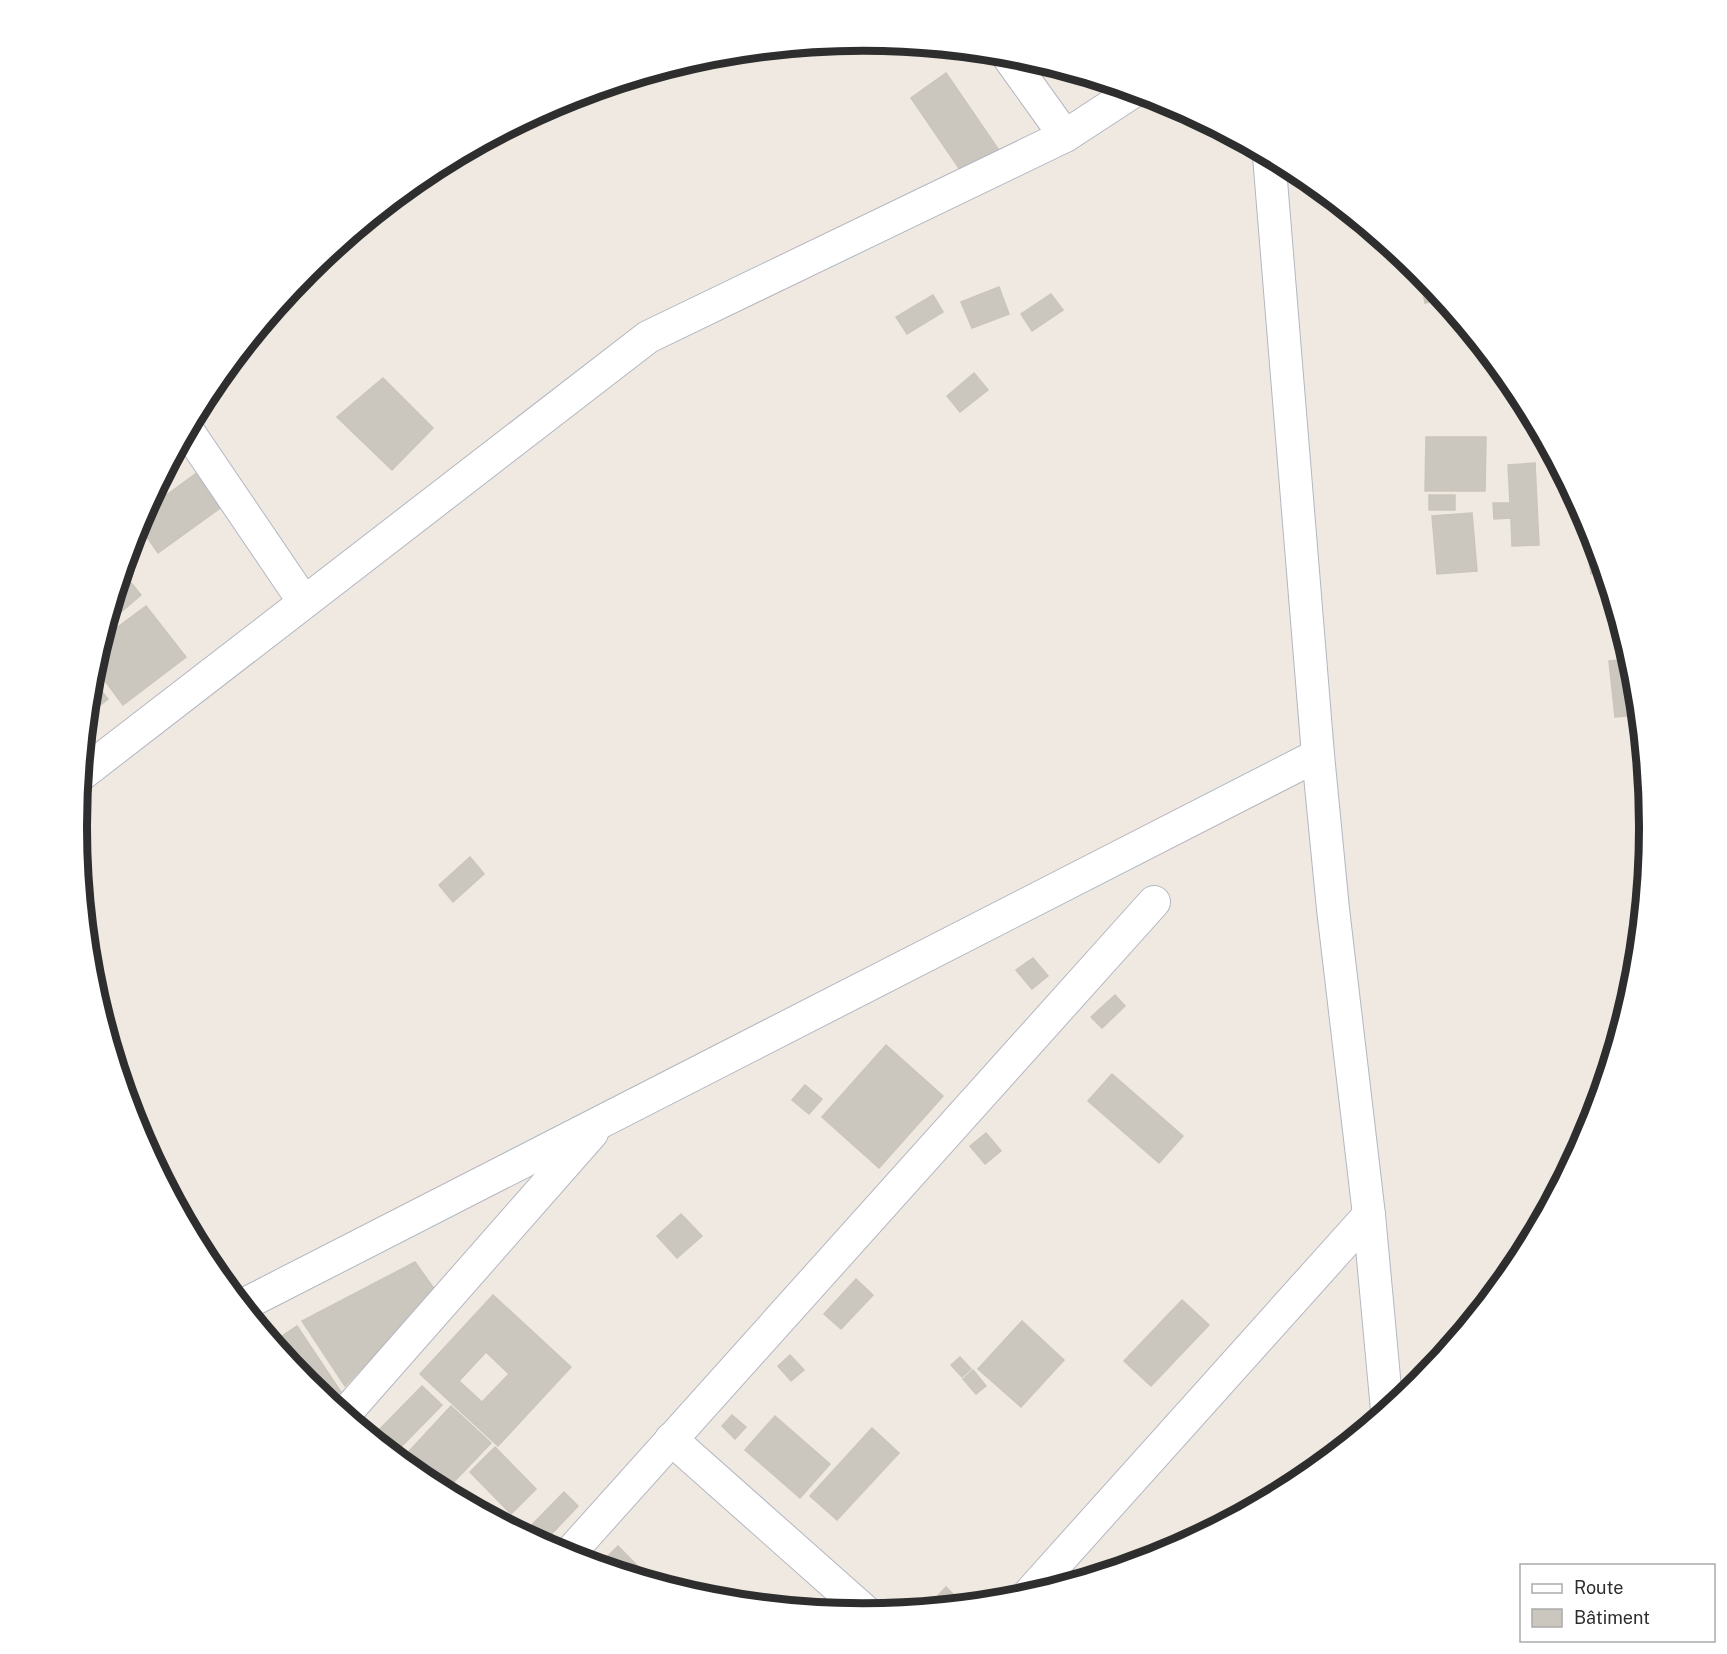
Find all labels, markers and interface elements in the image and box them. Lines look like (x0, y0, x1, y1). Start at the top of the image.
legend (1520, 1564, 1715, 1642)
text: Route (1574, 1577, 1623, 1598)
text: Bâtiment (1574, 1607, 1650, 1628)

